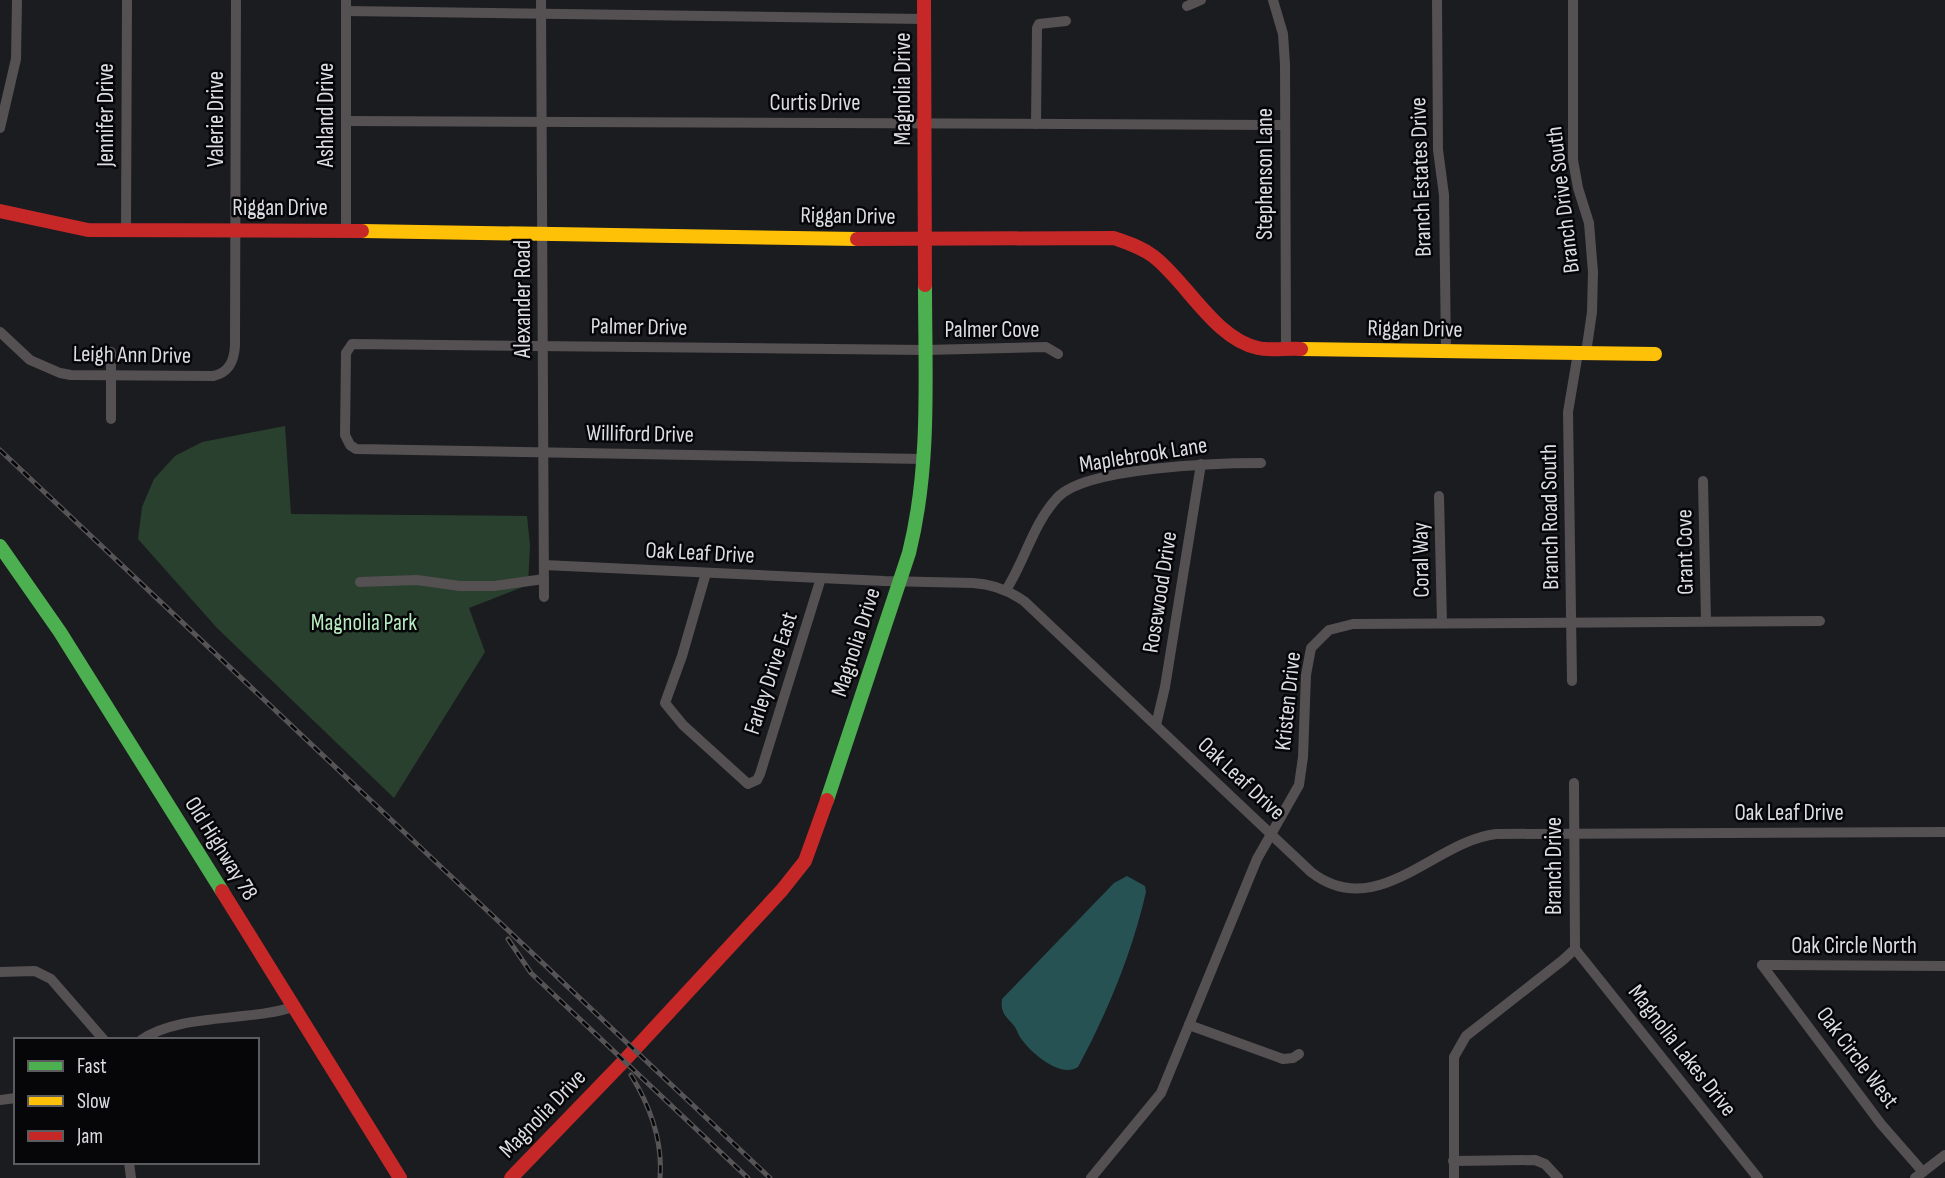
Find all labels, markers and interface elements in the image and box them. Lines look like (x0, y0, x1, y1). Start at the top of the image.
street label: Magnolia Drive (889, 33, 917, 145)
street label: Jennifer Drive (92, 63, 120, 168)
street label: Ashland Drive (312, 63, 340, 168)
street label: Valerie Drive (202, 71, 230, 167)
street label: Curtis Drive (770, 89, 860, 117)
street label: Branch Estates Drive (1404, 97, 1438, 257)
street label: Stephenson Lane (1251, 108, 1279, 240)
street label: Branch Drive South (1540, 125, 1586, 275)
street label: Riggan Drive (232, 194, 328, 222)
street label: Riggan Drive (800, 201, 896, 231)
street label: Alexander Road (509, 240, 537, 359)
street label: Palmer Drive (590, 312, 688, 342)
street label: Riggan Drive (1367, 314, 1463, 344)
street label: Palmer Cove (944, 316, 1040, 344)
street label: Leigh Ann Drive (73, 340, 191, 370)
street label: Williford Drive (586, 419, 694, 449)
street label: Maplebrook Lane (1077, 431, 1209, 479)
street label: Branch Road South (1535, 444, 1565, 590)
street label: Grant Cove (1670, 509, 1700, 595)
street label: Coral Way (1406, 522, 1436, 598)
street label: Rosewood Drive (1137, 529, 1183, 655)
street label: Oak Leaf Drive (645, 536, 755, 570)
street label: Magnolia Drive (825, 584, 887, 700)
park label: Magnolia Park (311, 609, 417, 637)
street label: Farley Drive East (738, 609, 804, 738)
street label: Kristen Drive (1269, 650, 1307, 752)
street label: Oak Leaf Drive (1192, 731, 1291, 826)
street label: Old Highway 78 (178, 792, 264, 906)
street label: Oak Leaf Drive (1734, 799, 1844, 827)
street label: Branch Drive (1540, 817, 1568, 915)
street label: Oak Circle North (1791, 932, 1917, 960)
street label: Magnolia Lakes Drive (1622, 979, 1742, 1122)
street label: Oak Circle West (1810, 1001, 1904, 1114)
legend (14, 1038, 259, 1164)
text: Fast (77, 1054, 107, 1079)
street label: Magnolia Drive (493, 1063, 592, 1164)
text: Slow (77, 1089, 111, 1114)
text: Jam (76, 1124, 103, 1149)

